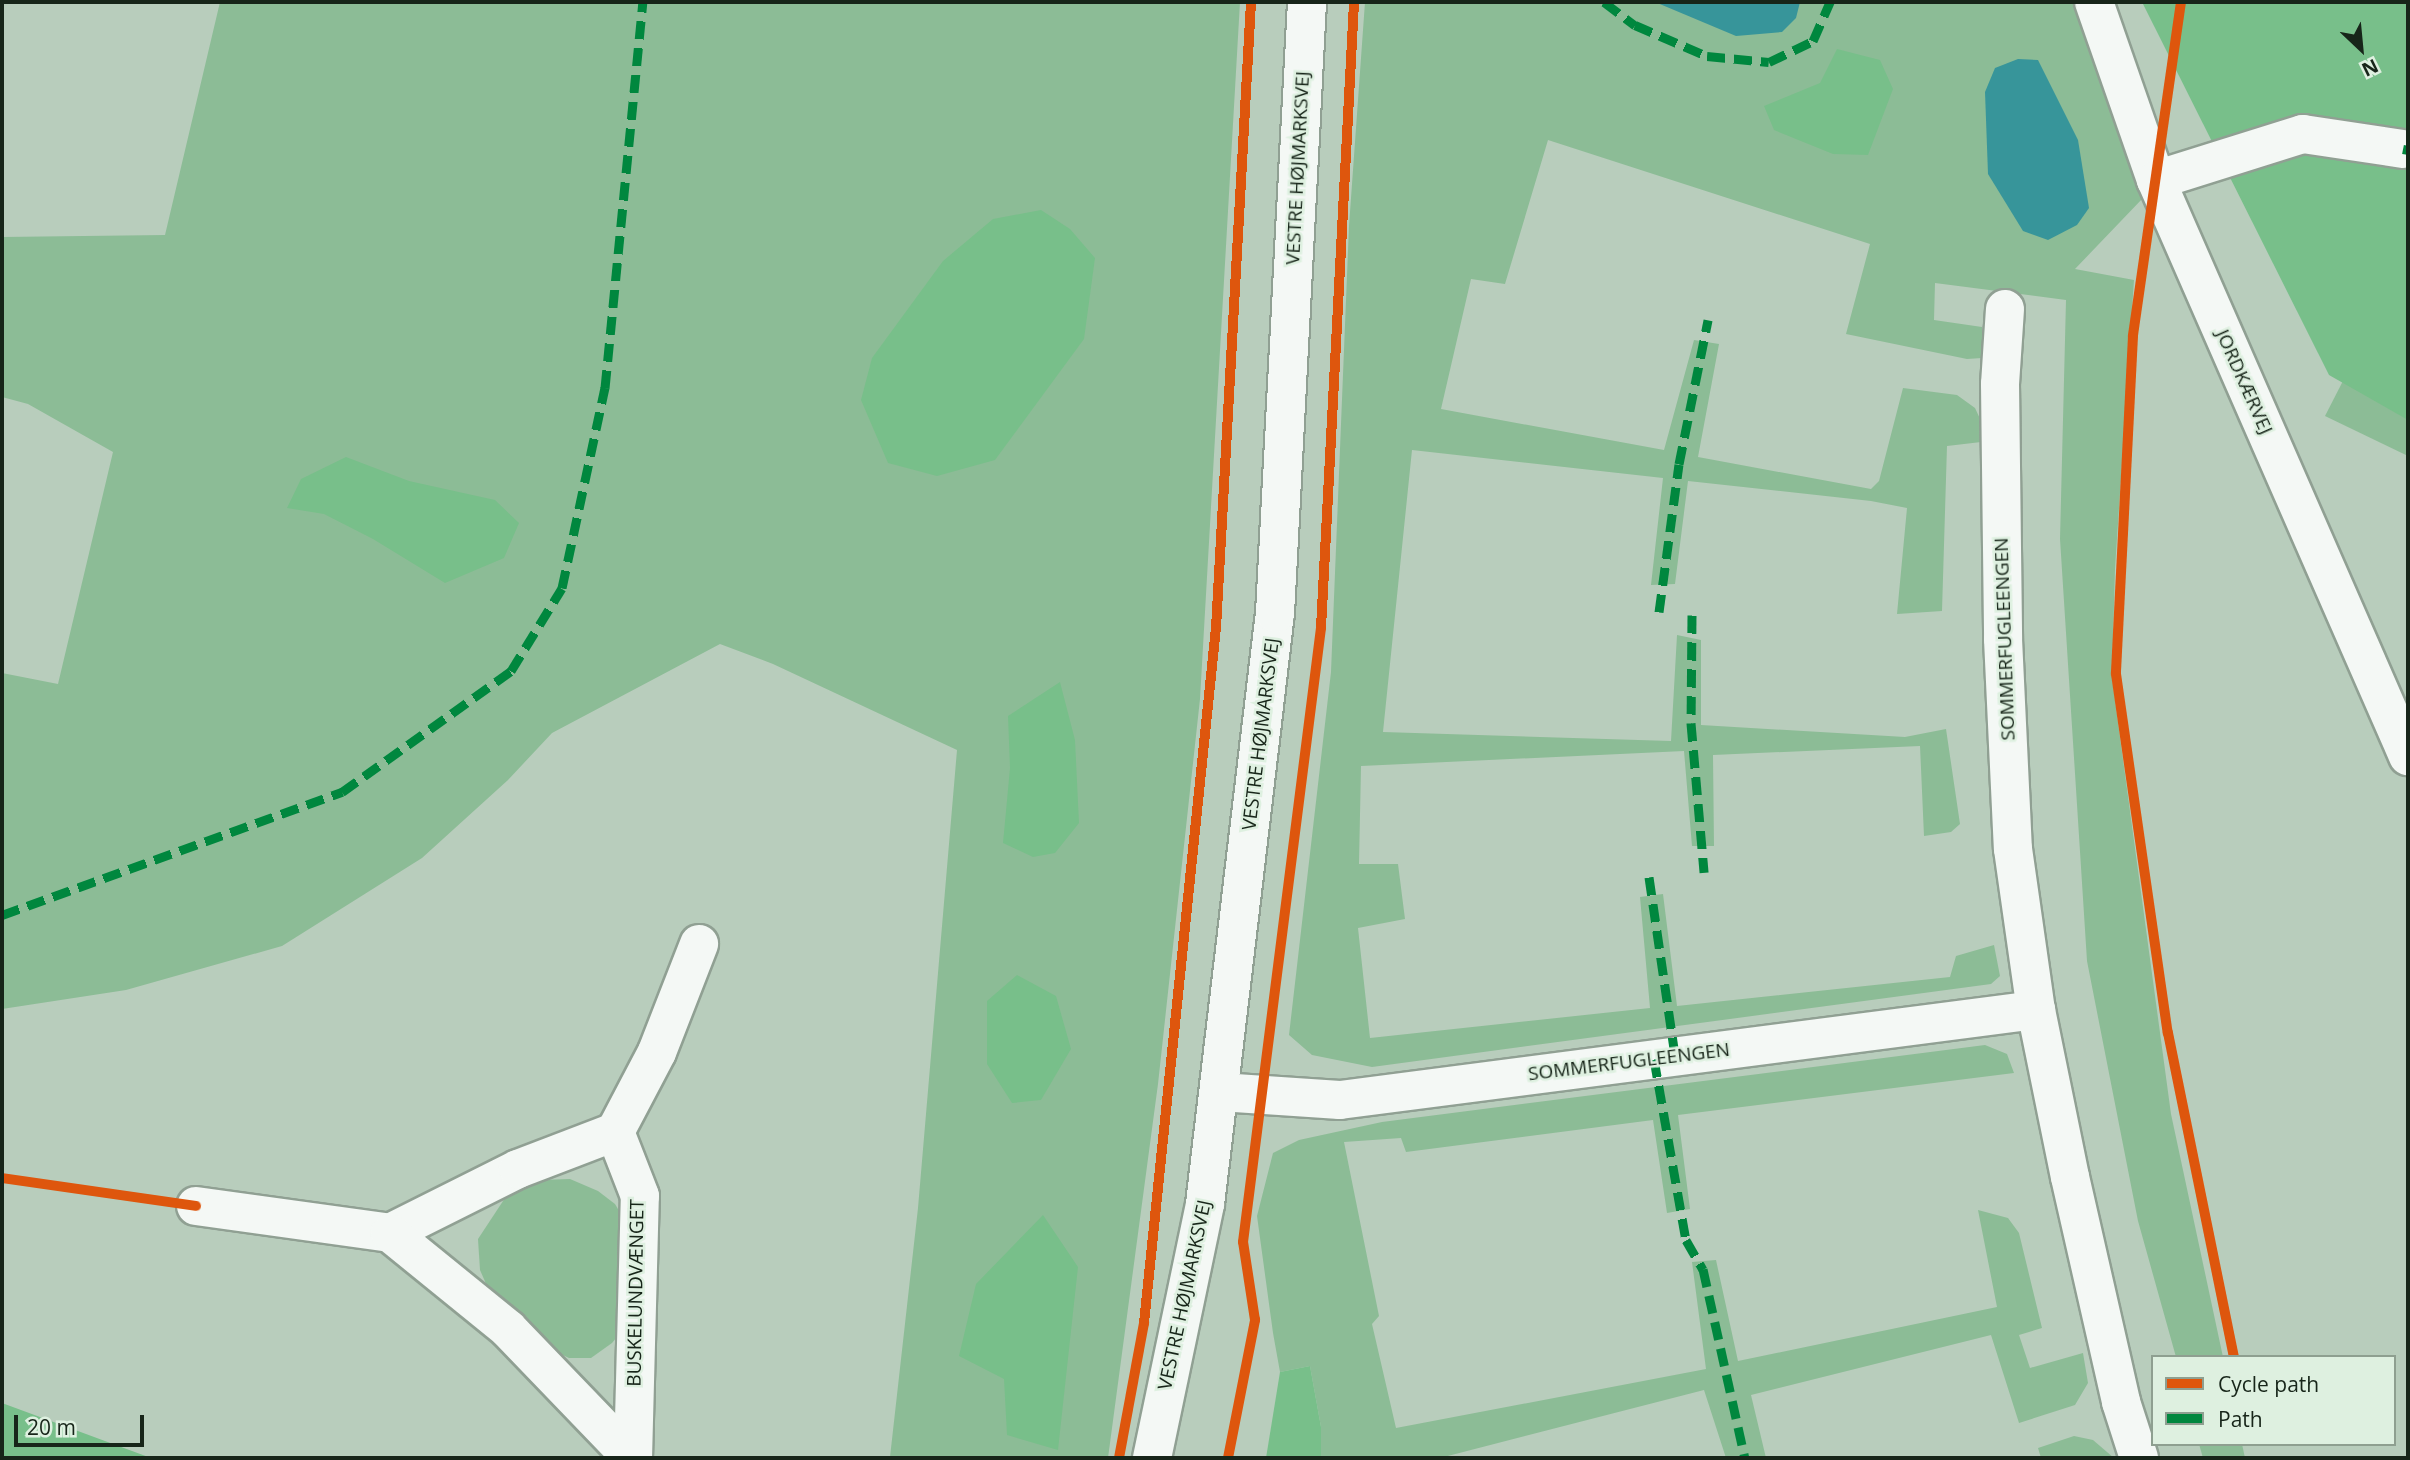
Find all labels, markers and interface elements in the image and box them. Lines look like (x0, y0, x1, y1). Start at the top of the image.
north arrow (2326, 14, 2396, 84)
text: N (2358, 53, 2383, 83)
street label: VESTRE HØJMARKSVEJ (1282, 71, 1314, 265)
street label: JORDKÆRVEJ (2211, 326, 2277, 438)
street label: SOMMERFUGLEENGEN (1990, 537, 2020, 741)
street label: VESTRE HØJMARKSVEJ (1238, 636, 1284, 832)
street label: SOMMERFUGLEENGEN (1527, 1038, 1731, 1086)
street label: VESTRE HØJMARKSVEJ (1154, 1198, 1216, 1392)
street label: BUSKELUNDVÆNGET (623, 1199, 649, 1387)
legend (2151, 1355, 2396, 1446)
text: Cycle path (2218, 1370, 2319, 1398)
scale bar (18, 1400, 147, 1444)
text: Path (2218, 1405, 2263, 1433)
text: 20 m (27, 1413, 76, 1441)

